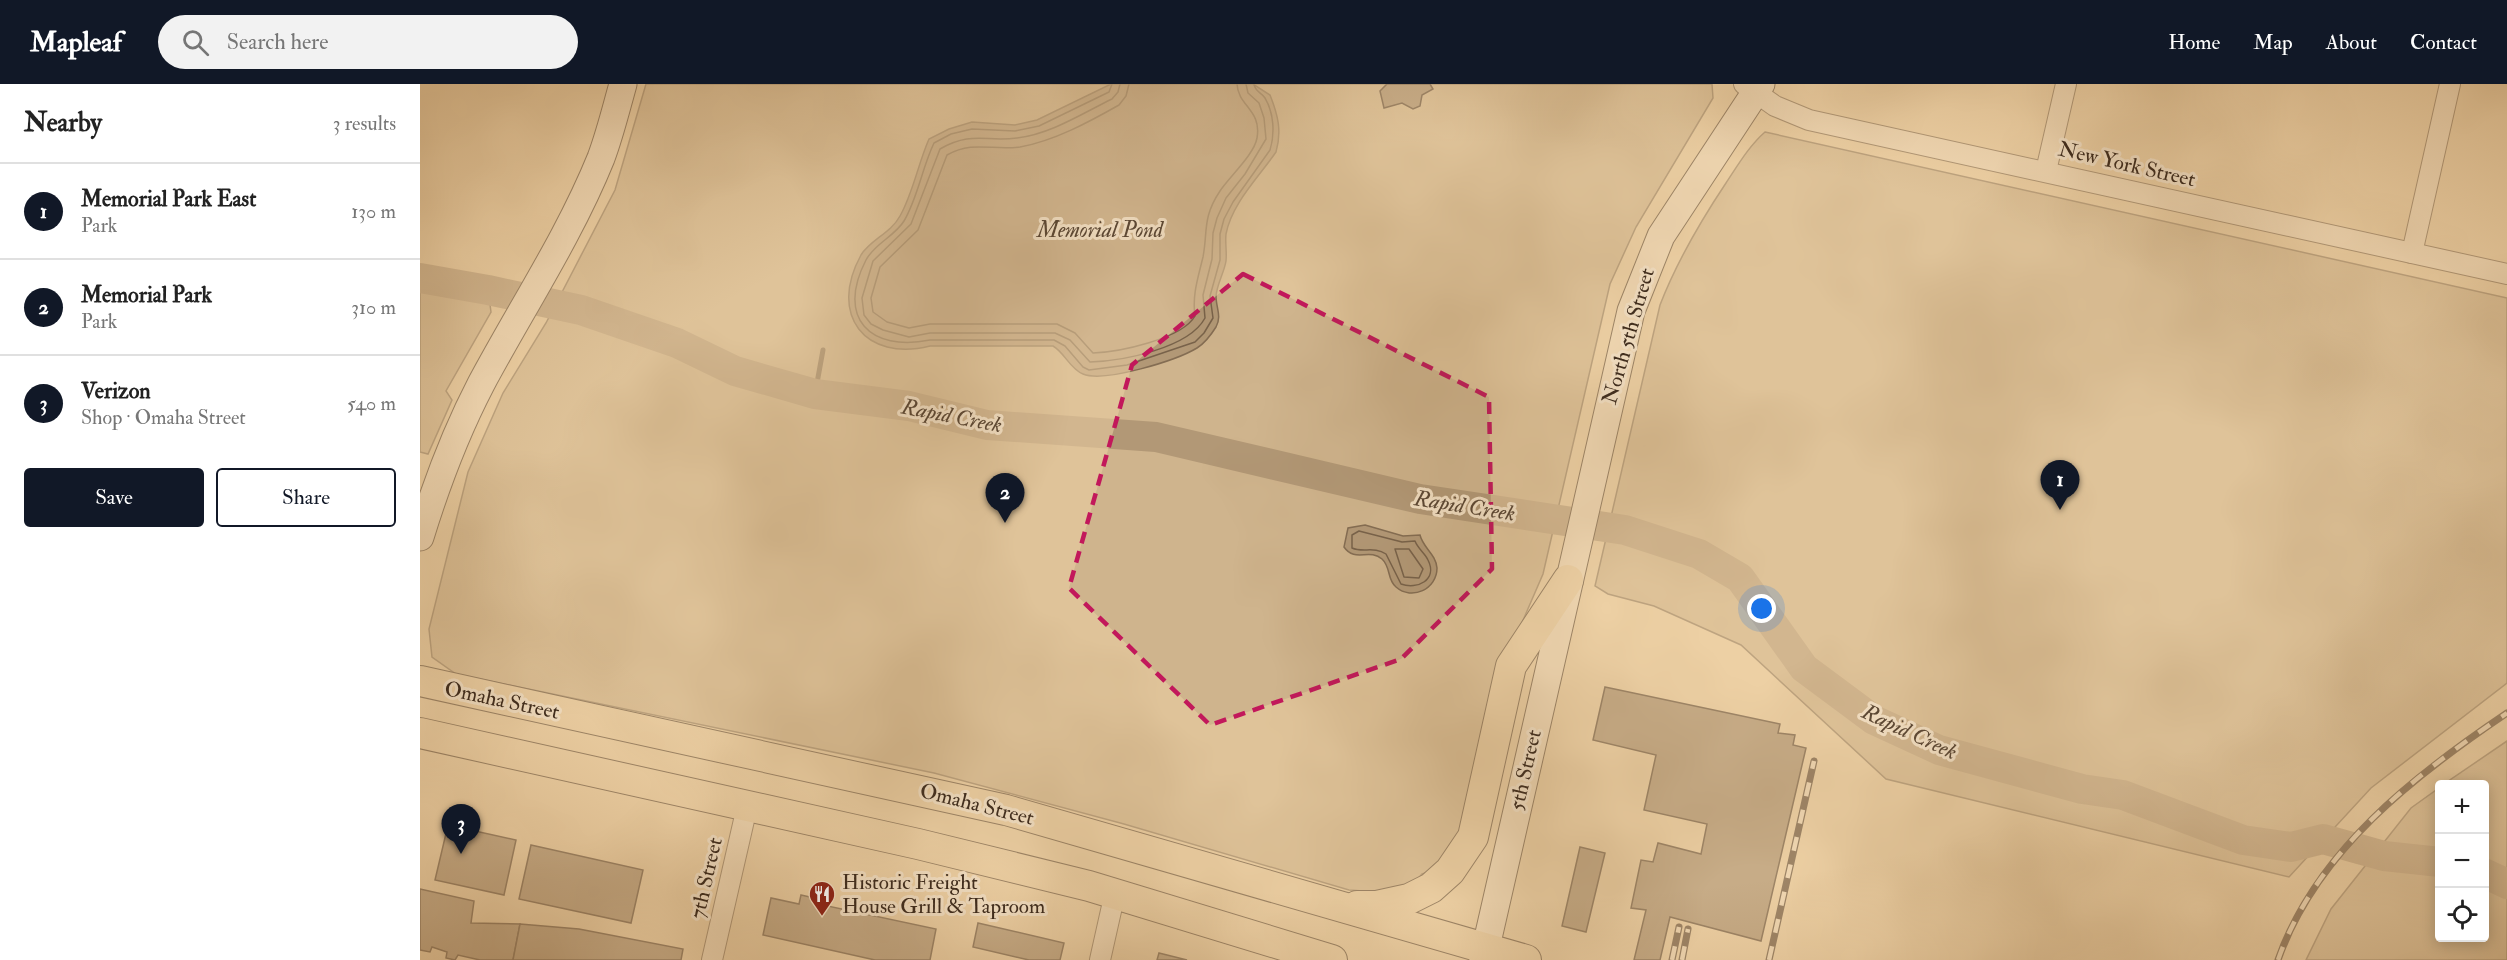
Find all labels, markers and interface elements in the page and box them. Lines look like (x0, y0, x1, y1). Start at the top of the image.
search box (158, 15, 578, 69)
text: Mapleaf (30, 25, 122, 60)
icon: search (179, 26, 212, 59)
text: Search here (227, 28, 328, 56)
text: Home (2168, 29, 2220, 56)
text: Map (2253, 29, 2293, 56)
text: About (2326, 29, 2377, 56)
text: Contact (2410, 29, 2477, 56)
text: Nearby (24, 107, 102, 139)
text: 3 results (333, 111, 396, 136)
street label: New York Street (2056, 136, 2198, 193)
text: Memorial Park East (81, 185, 256, 213)
text: 1 (40, 199, 47, 224)
text: 130 m (351, 199, 396, 224)
text: Park (81, 213, 117, 238)
water label: Memorial Pond (1035, 216, 1165, 244)
street label: North 5th Street (1596, 265, 1661, 407)
text: Memorial Park (81, 281, 212, 309)
text: 2 (38, 295, 49, 320)
text: 310 m (351, 295, 396, 320)
text: Park (81, 309, 117, 334)
text: Verizon (81, 377, 151, 405)
text: 3 (40, 391, 47, 416)
text: 540 m (347, 391, 396, 416)
water label: Rapid Creek (898, 392, 1004, 439)
text: Shop · Omaha Street (81, 405, 246, 430)
pin: 1 (2040, 460, 2080, 510)
button: Save (24, 468, 204, 527)
button: Share (216, 468, 396, 527)
pin: 2 (986, 474, 1024, 523)
water label: Rapid Creek (1411, 484, 1517, 528)
your location (1747, 594, 1776, 623)
street label: Omaha Street (442, 675, 562, 726)
water label: Rapid Creek (1857, 697, 1962, 766)
street label: 5th Street (1503, 727, 1548, 813)
street label: Omaha Street (917, 777, 1037, 832)
map controls (2435, 780, 2489, 942)
button: + (2435, 780, 2489, 834)
pin: 3 (442, 804, 480, 854)
button: − (2435, 834, 2489, 888)
street label: 7th Street (684, 835, 729, 921)
place label: Historic Freight House Grill & Taproom (842, 869, 1045, 920)
restaurant icon: Historic Freight House Grill & Taproom (807, 879, 837, 917)
button: locate (2435, 888, 2489, 942)

